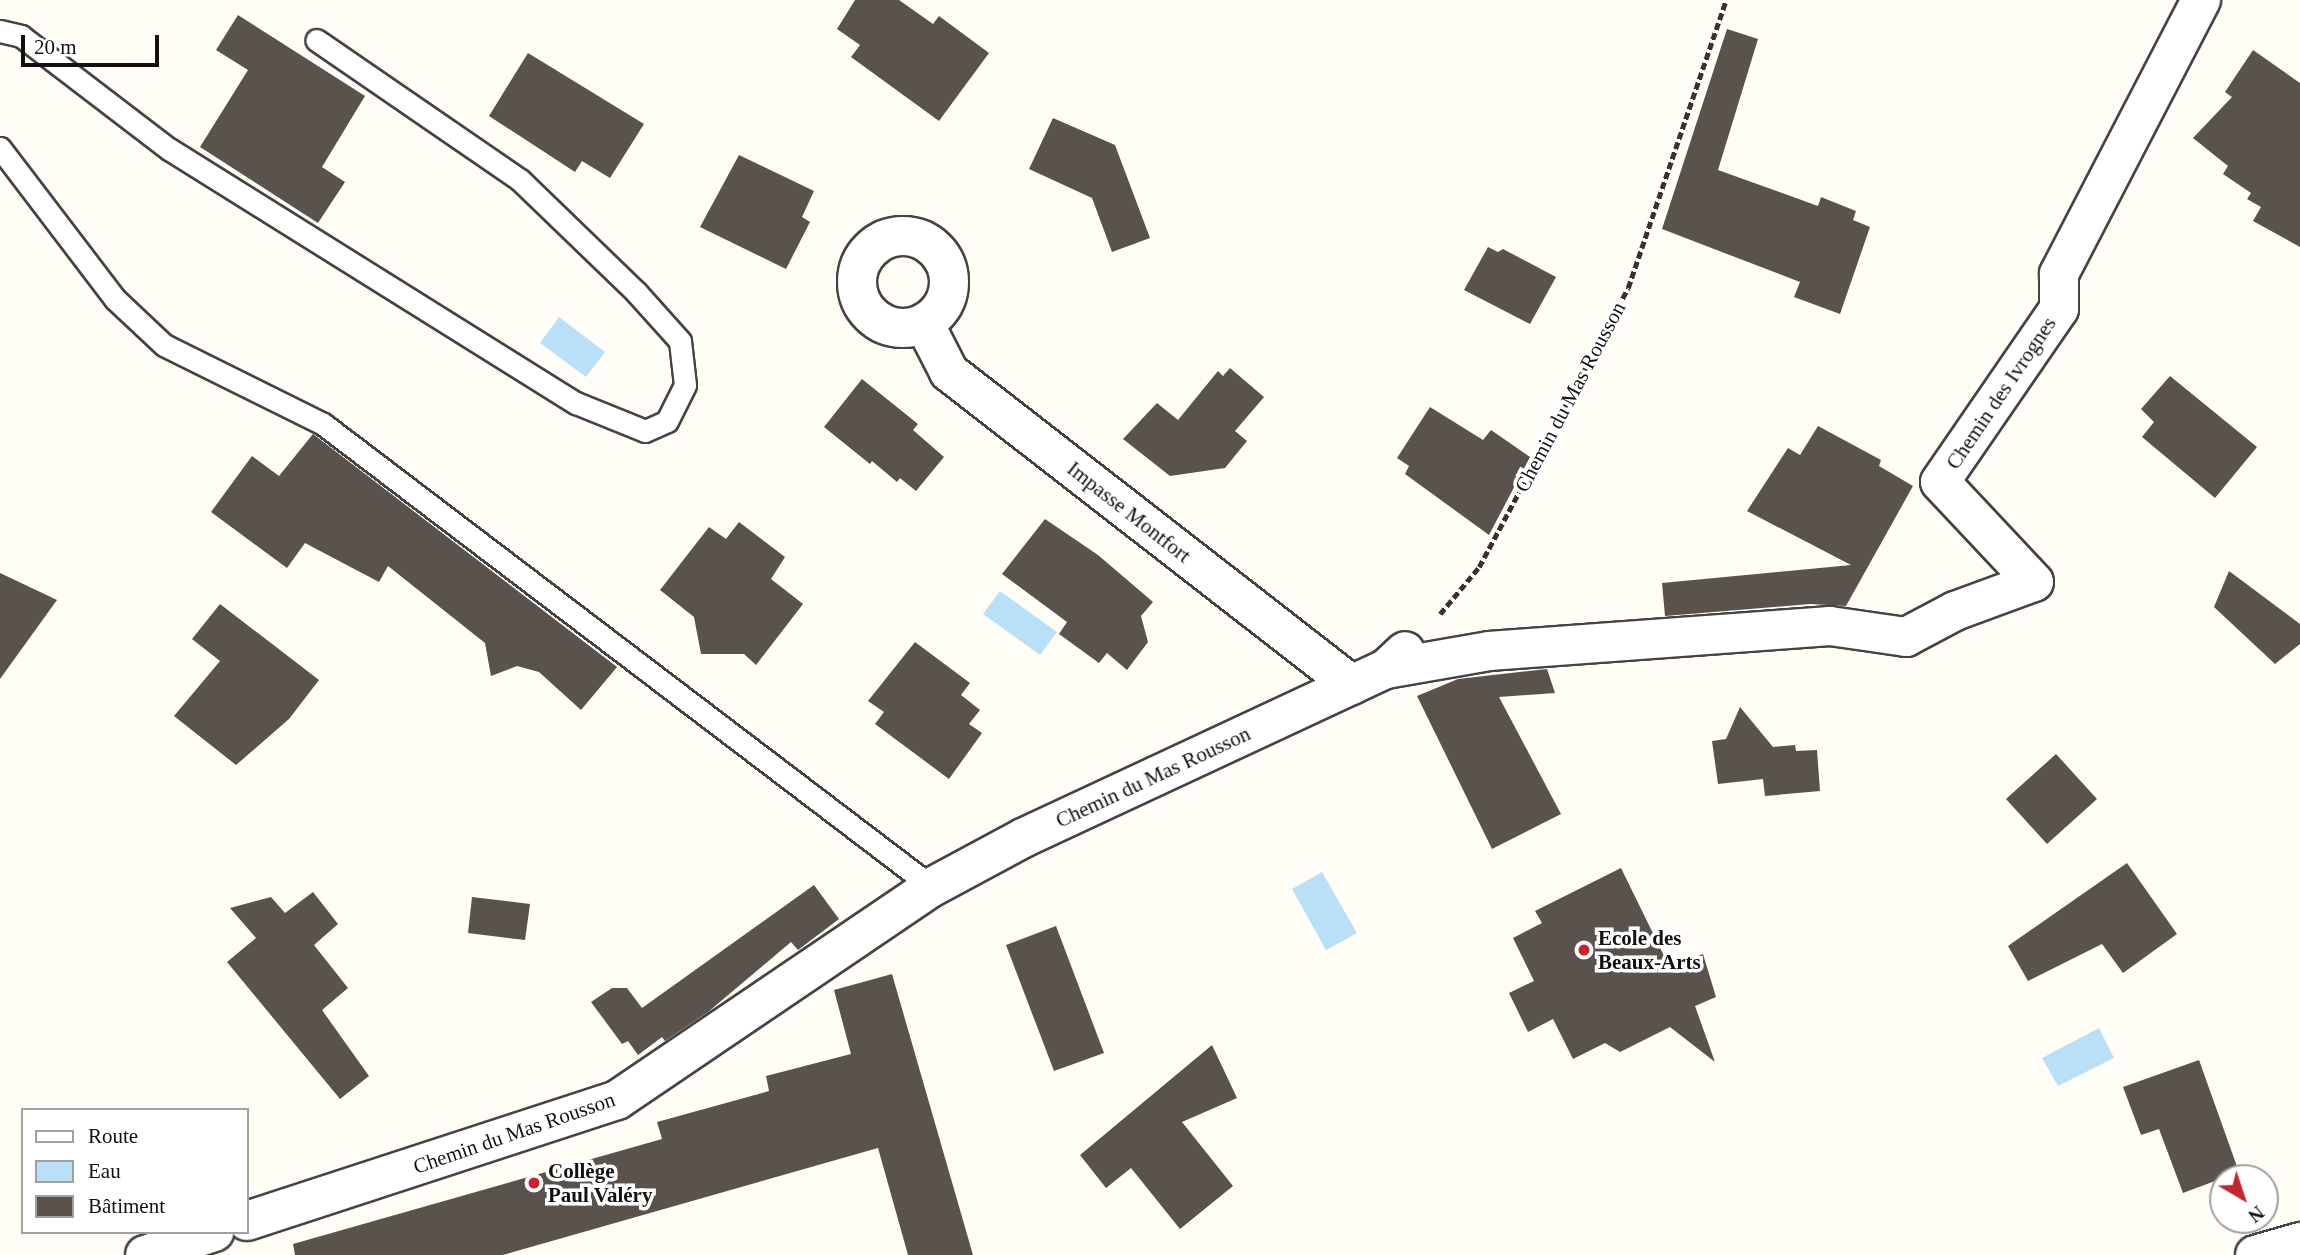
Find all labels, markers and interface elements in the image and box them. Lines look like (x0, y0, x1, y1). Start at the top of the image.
scale bar (24, 21, 163, 65)
text: 20 m (34, 35, 77, 59)
street label: Chemin du Mas Rousson (1509, 298, 1631, 496)
street label: Chemin des Ivrognes (1941, 312, 2061, 474)
street label: Impasse Montfort (1062, 456, 1196, 568)
street label: Chemin du Mas Rousson (1052, 721, 1254, 833)
place label: Ecole des Beaux-Arts (1598, 925, 1701, 975)
marker: Ecole des Beaux-Arts (1576, 942, 1592, 958)
street label: Chemin du Mas Rousson (410, 1087, 618, 1179)
legend (21, 1108, 248, 1234)
text: Route (88, 1124, 138, 1148)
place label: Collège Paul Valéry (548, 1158, 653, 1208)
text: Eau (88, 1159, 121, 1183)
north arrow (2209, 1164, 2279, 1234)
marker: Collège Paul Valéry (526, 1175, 542, 1191)
text: Bâtiment (88, 1194, 165, 1218)
text: N (2244, 1202, 2268, 1227)

